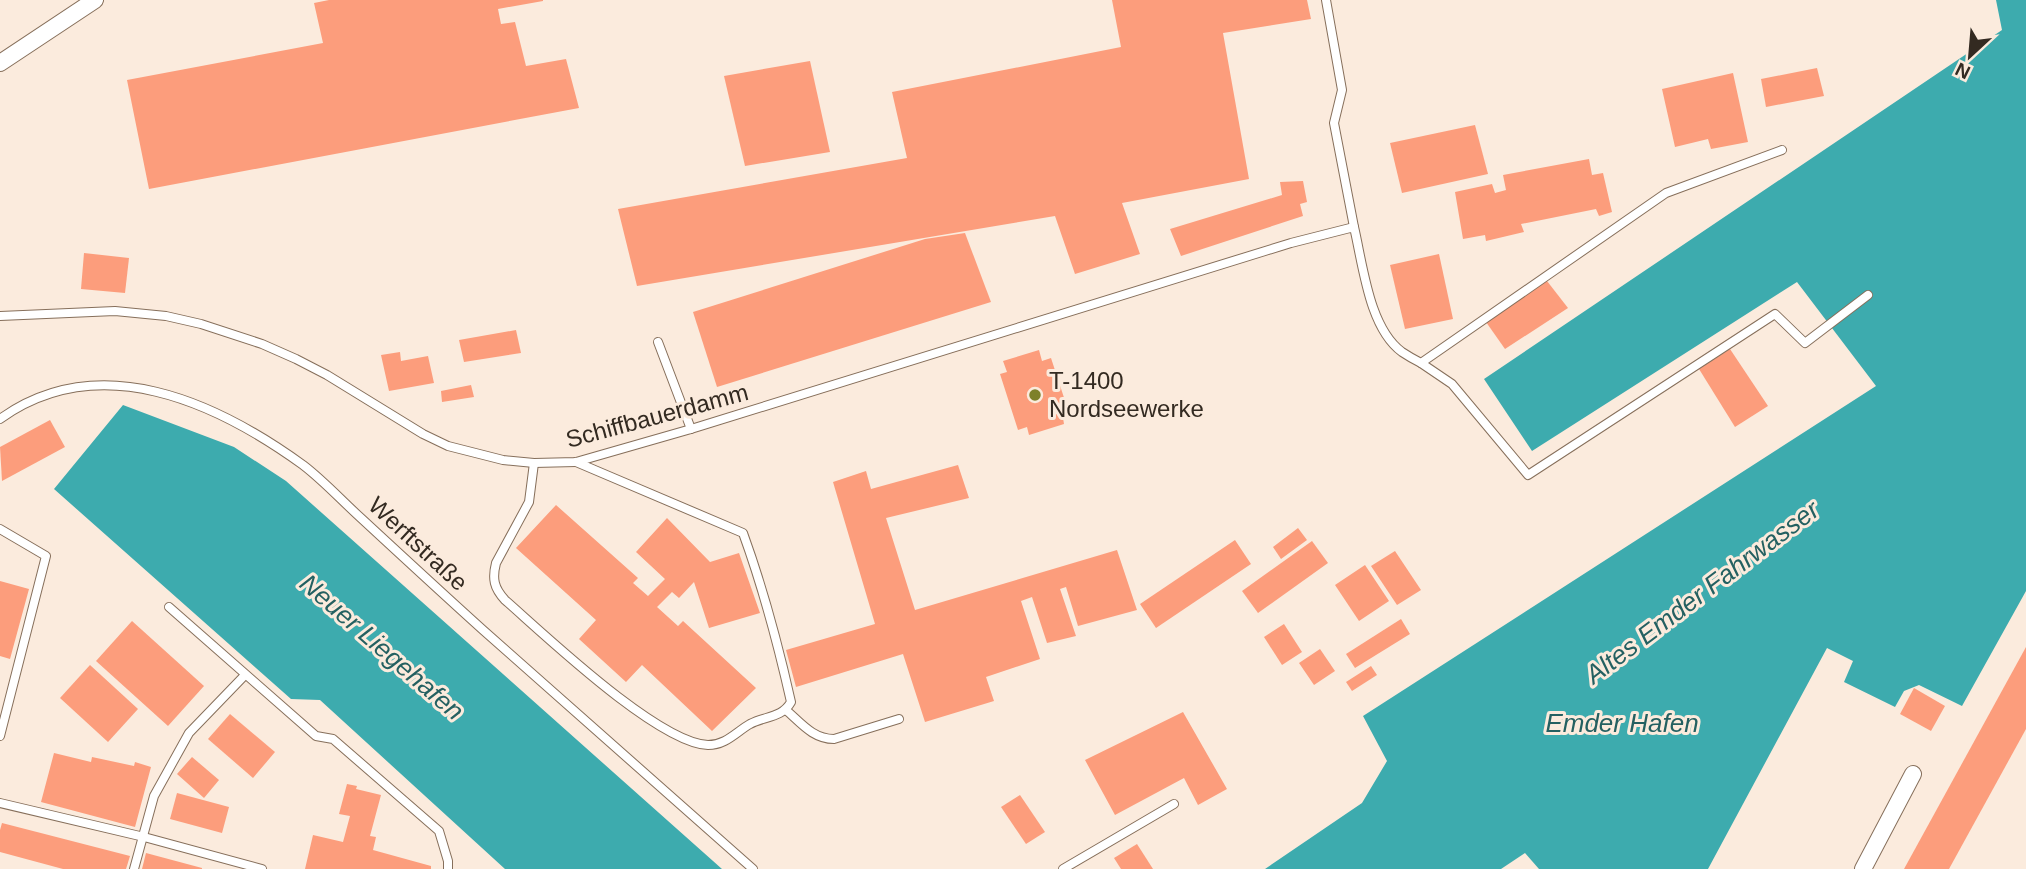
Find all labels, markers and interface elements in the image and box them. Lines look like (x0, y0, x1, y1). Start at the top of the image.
north arrow (1935, 21, 2005, 91)
text: N (1952, 58, 1974, 83)
place label: T-1400 Nordseewerke (1049, 367, 1204, 422)
street label: Schiffbauerdamm (563, 378, 751, 453)
marker: T-1400 Nordseewerke (1027, 387, 1043, 403)
street label: Werftstraße (363, 491, 473, 596)
water label: Altes Emder Fahrwasser (1578, 494, 1826, 691)
water label: Neuer Liegehafen (294, 568, 470, 726)
water label: Emder Hafen (1545, 708, 1699, 738)

